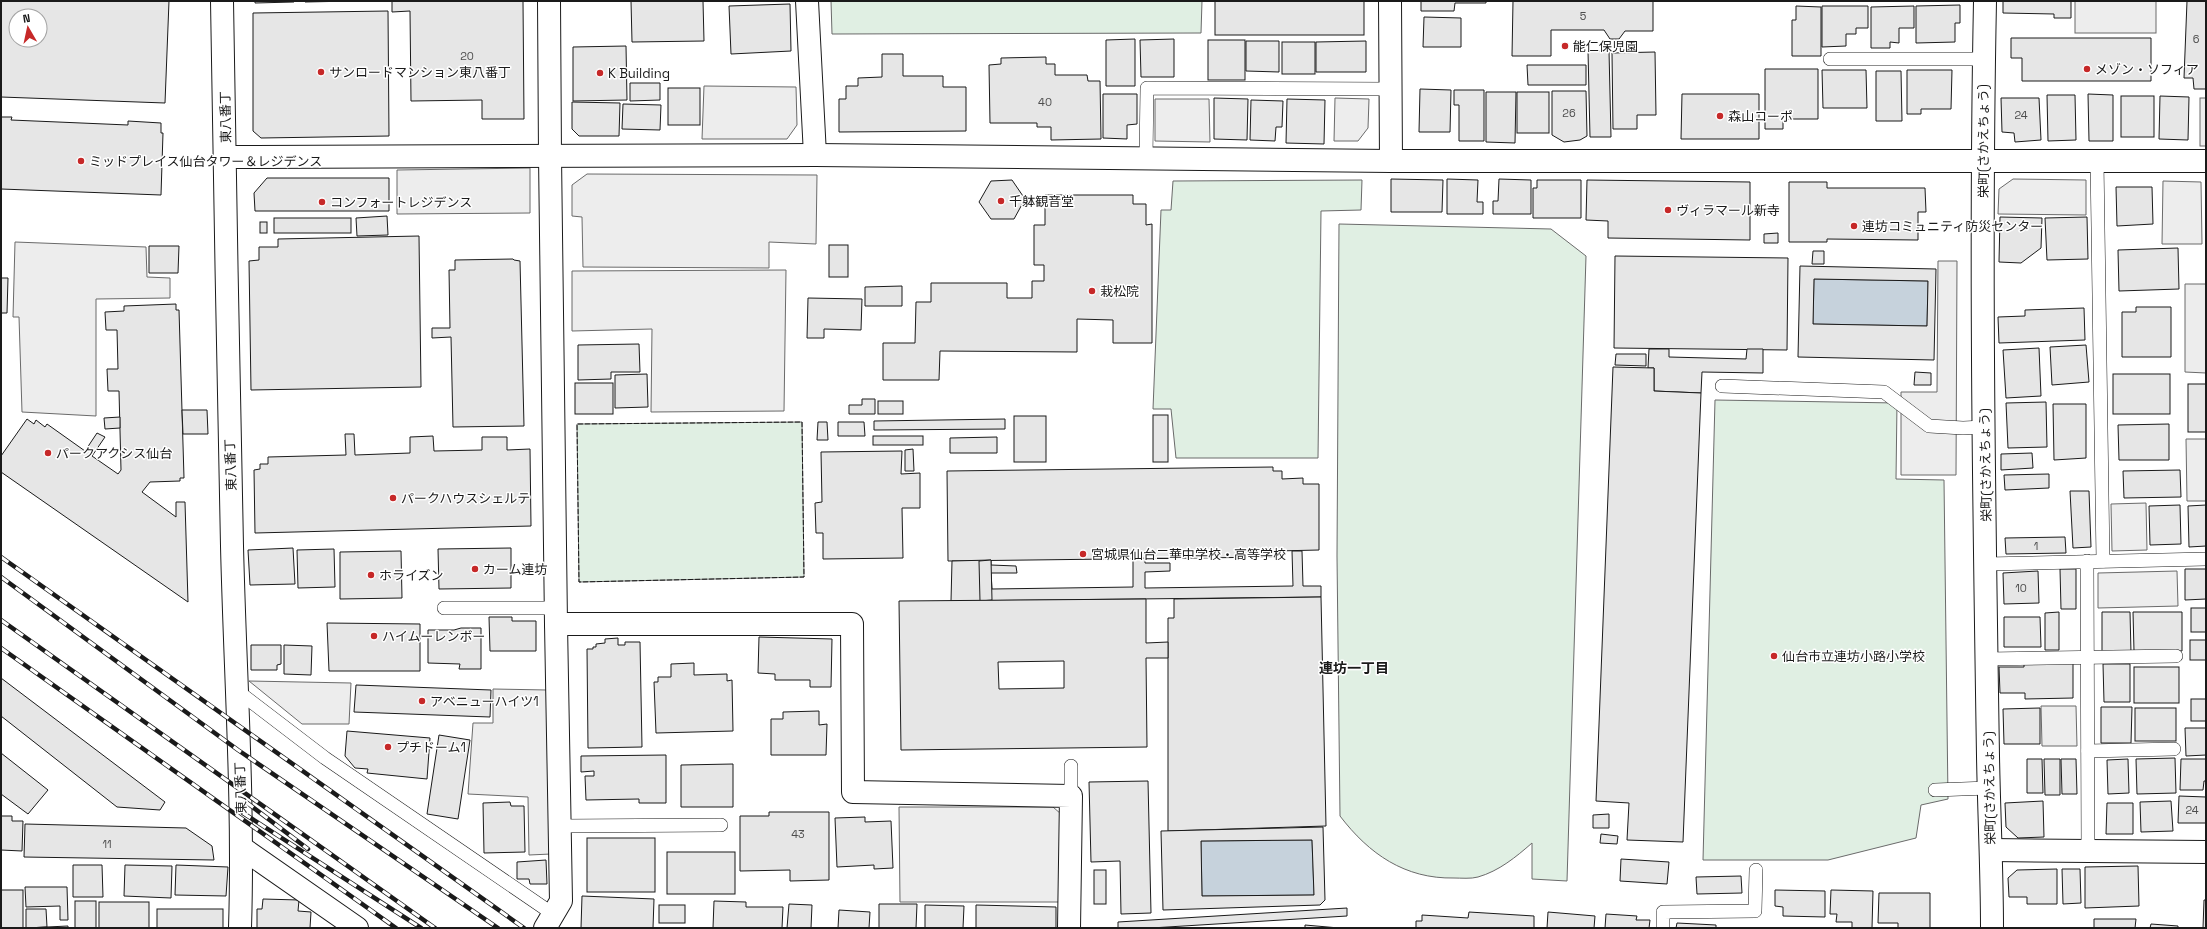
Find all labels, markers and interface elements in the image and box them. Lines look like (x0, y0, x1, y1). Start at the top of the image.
north arrow (8, 8, 48, 48)
house number: 5 (1580, 9, 1587, 23)
text: N (22, 11, 31, 26)
house number: 6 (2193, 32, 2200, 46)
place label: 能仁保児園 (1573, 38, 1638, 55)
marker: 能仁保児園 (1560, 41, 1570, 51)
house number: 20 (460, 49, 474, 63)
place label: メゾン・ソフィア (2095, 61, 2199, 78)
place label: サンロードマンション東八番丁 (329, 64, 511, 81)
marker: メゾン・ソフィア (2082, 64, 2092, 74)
place label: K Building (608, 65, 670, 82)
marker: サンロードマンション東八番丁 (316, 67, 326, 77)
marker: K Building (595, 68, 605, 78)
street label: 栄町(さかえちょう) (1975, 84, 1992, 198)
street label: 東八番丁 (217, 91, 234, 143)
house number: 40 (1038, 95, 1052, 109)
house number: 26 (1562, 106, 1576, 120)
place label: 森山コーポ (1728, 108, 1793, 125)
house number: 24 (2014, 108, 2028, 122)
marker: 森山コーポ (1715, 111, 1725, 121)
place label: ミッドプレイス仙台タワー＆レジデンス (89, 153, 322, 170)
marker: ミッドプレイス仙台タワー＆レジデンス (76, 156, 86, 166)
place label: 千躰観音堂 (1009, 193, 1074, 210)
place label: コンフォートレジデンス (330, 194, 472, 211)
marker: 千躰観音堂 (996, 196, 1006, 206)
marker: コンフォートレジデンス (317, 197, 327, 207)
place label: ヴィラマール新寺 (1676, 202, 1780, 219)
marker: ヴィラマール新寺 (1663, 205, 1673, 215)
place label: 連坊コミュニティ防災センター (1862, 218, 2043, 235)
marker: 連坊コミュニティ防災センター (1849, 221, 1859, 231)
place label: 栽松院 (1100, 283, 1139, 300)
marker: 栽松院 (1087, 286, 1097, 296)
street label: 栄町(さかえちょう) (1976, 408, 1995, 522)
street label: 東八番丁 (221, 439, 240, 491)
place label: パークアクシス仙台 (56, 445, 172, 462)
marker: パークアクシス仙台 (43, 448, 53, 458)
place label: パークハウスシェルテ (401, 490, 530, 507)
marker: パークハウスシェルテ (388, 493, 398, 503)
house number: 1 (2034, 539, 2038, 553)
place label: 宮城県仙台二華中学校・高等学校 (1091, 546, 1286, 563)
marker: 宮城県仙台二華中学校・高等学校 (1078, 549, 1088, 559)
place label: カーム連坊 (483, 561, 548, 578)
marker: カーム連坊 (470, 564, 480, 574)
place label: ホライズン (379, 567, 444, 584)
marker: ホライズン (366, 570, 376, 580)
house number: 10 (2015, 581, 2027, 595)
place label: ハイムーレンボー (382, 628, 485, 645)
marker: ハイムーレンボー (369, 631, 379, 641)
place label: 仙台市立連坊小路小学校 (1782, 648, 1925, 665)
marker: 仙台市立連坊小路小学校 (1769, 651, 1779, 661)
district label: 連坊一丁目 (1319, 659, 1389, 677)
place label: アベニューハイツ1 (430, 693, 539, 710)
marker: アベニューハイツ1 (417, 696, 427, 706)
street label: 栄町(さかえちょう) (1980, 731, 1999, 845)
place label: プチドーム1 (396, 739, 466, 756)
marker: プチドーム1 (383, 742, 393, 752)
street label: 東八番丁 (231, 762, 250, 814)
house number: 24 (2185, 803, 2199, 817)
house number: 43 (791, 827, 805, 841)
house number: 11 (102, 837, 112, 851)

